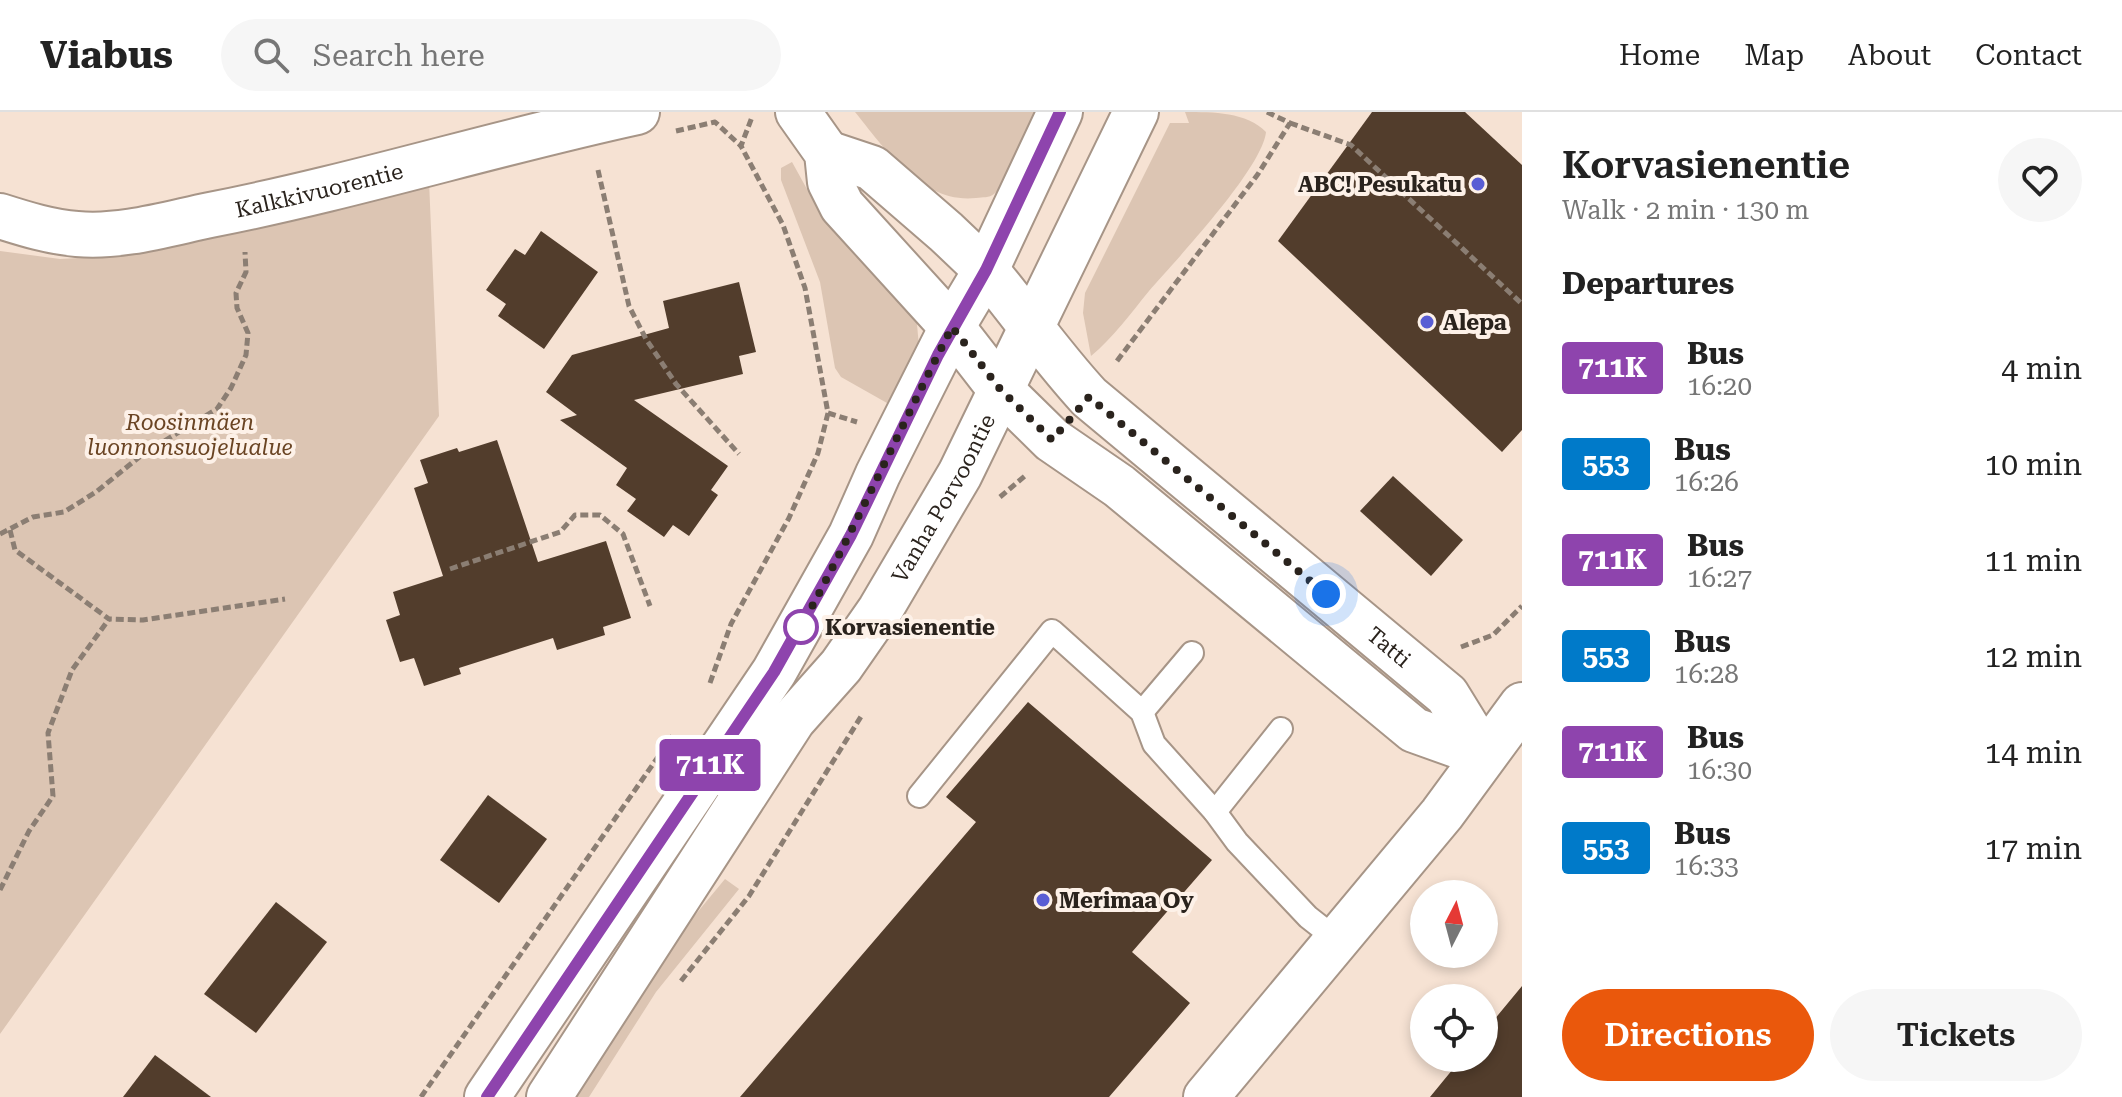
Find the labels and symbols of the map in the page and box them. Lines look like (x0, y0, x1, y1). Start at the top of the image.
street label: Kalkkivuorentie (233, 158, 406, 223)
place label: ABC! Pesukatu (1298, 172, 1463, 197)
marker: ABC! Pesukatu (1469, 175, 1487, 193)
place label: Alepa (1443, 310, 1507, 335)
marker: Alepa (1418, 313, 1436, 331)
park label: Roosinmäen luonnonsuojelualue (87, 410, 293, 460)
street label: Vanha Porvoontie (887, 410, 1000, 587)
your location (1306, 574, 1346, 614)
marker: Korvasienentie (784, 610, 818, 644)
place label: Korvasienentie (825, 615, 995, 640)
street label: Tatti (1362, 622, 1415, 672)
line badge: 711K (654, 739, 766, 791)
north arrow (1410, 880, 1498, 968)
place label: Merimaa Oy (1059, 888, 1195, 913)
marker: Merimaa Oy (1034, 891, 1052, 909)

